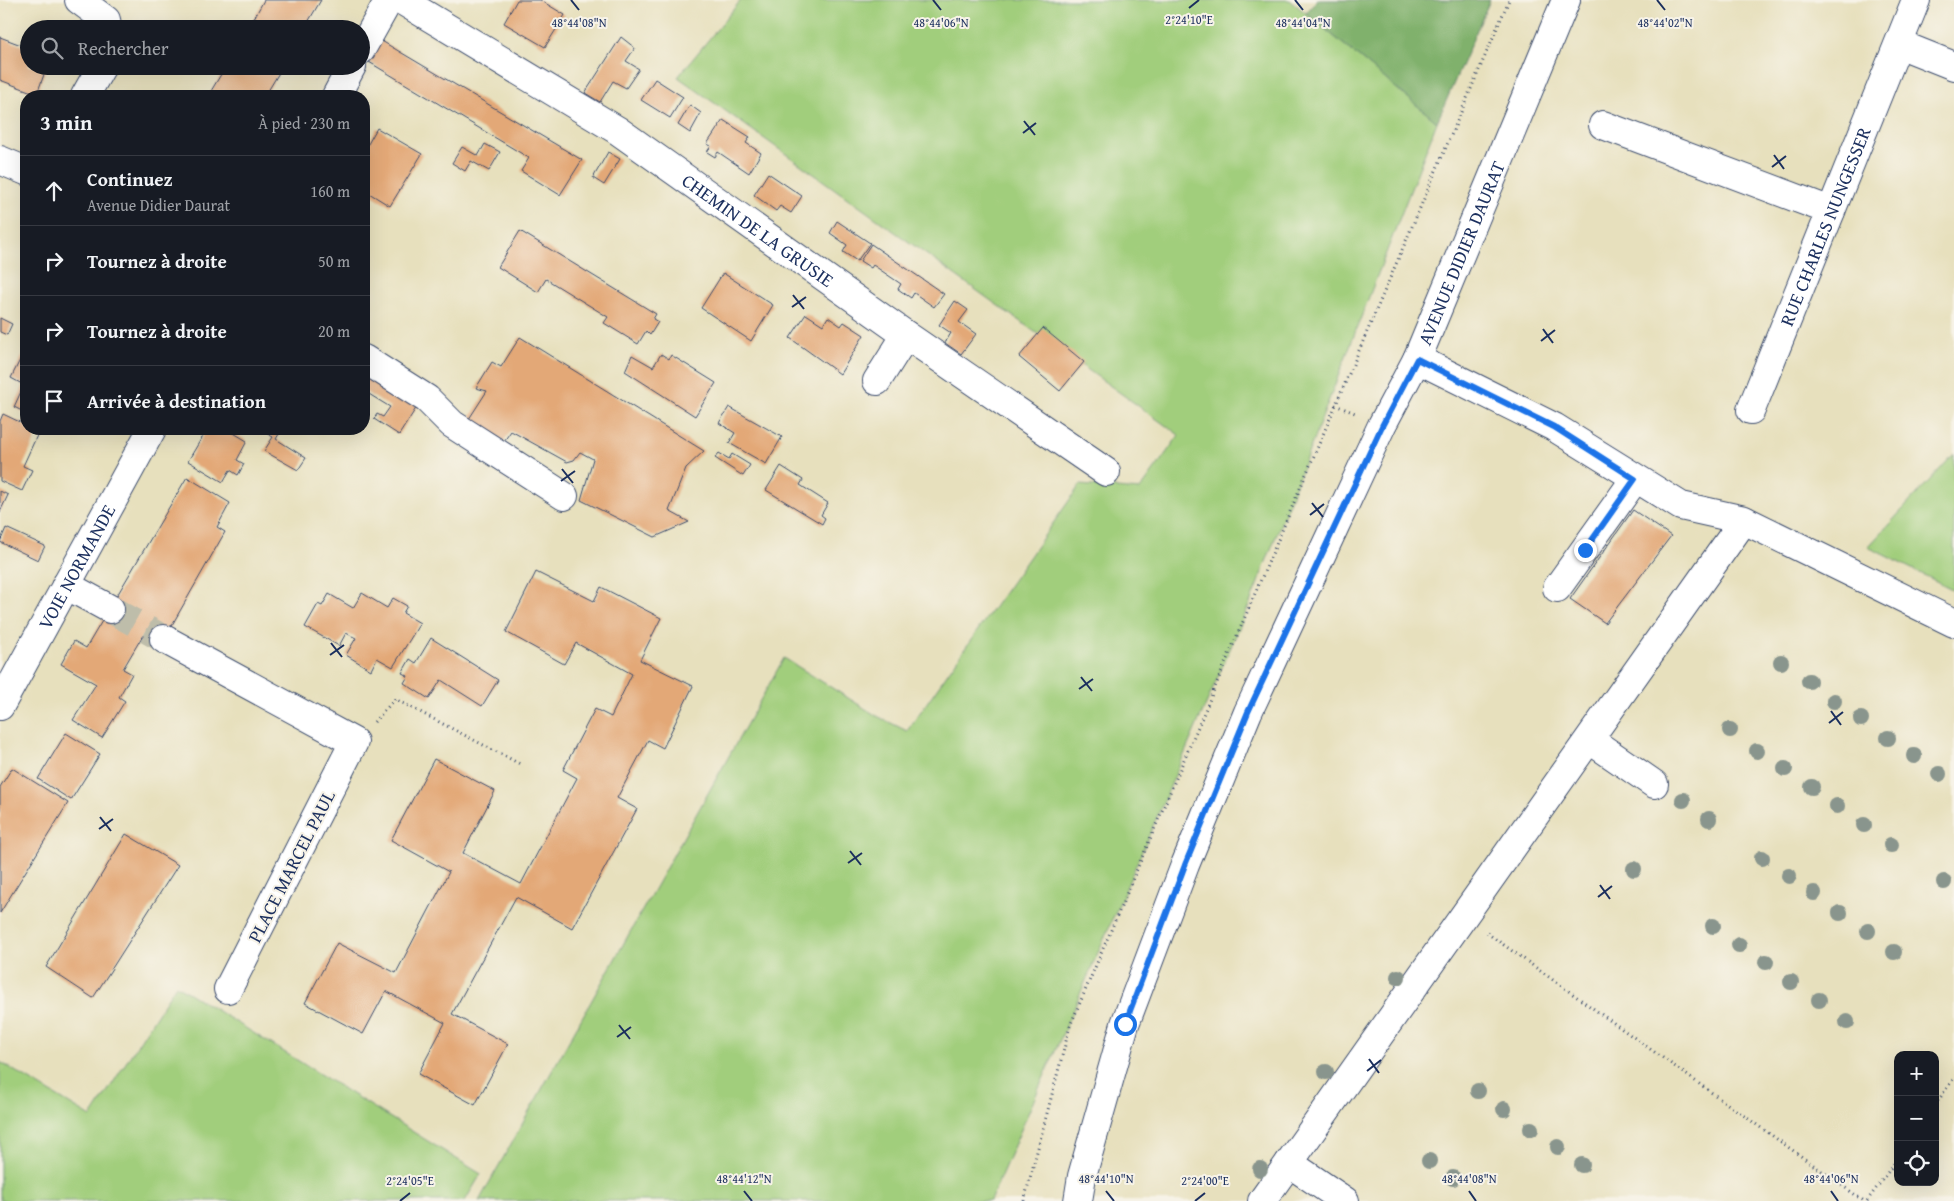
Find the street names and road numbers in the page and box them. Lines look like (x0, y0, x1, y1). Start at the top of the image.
street label: RUE CHARLES NUNGESSER (1772, 123, 1878, 330)
street label: AVENUE DIDIER DAURAT (1410, 156, 1512, 349)
street label: CHEMIN DE LA GRUSIE (676, 166, 840, 294)
street label: VOIE NORMANDE (31, 499, 122, 634)
street label: PLACE MARCEL PAUL (240, 785, 342, 947)

